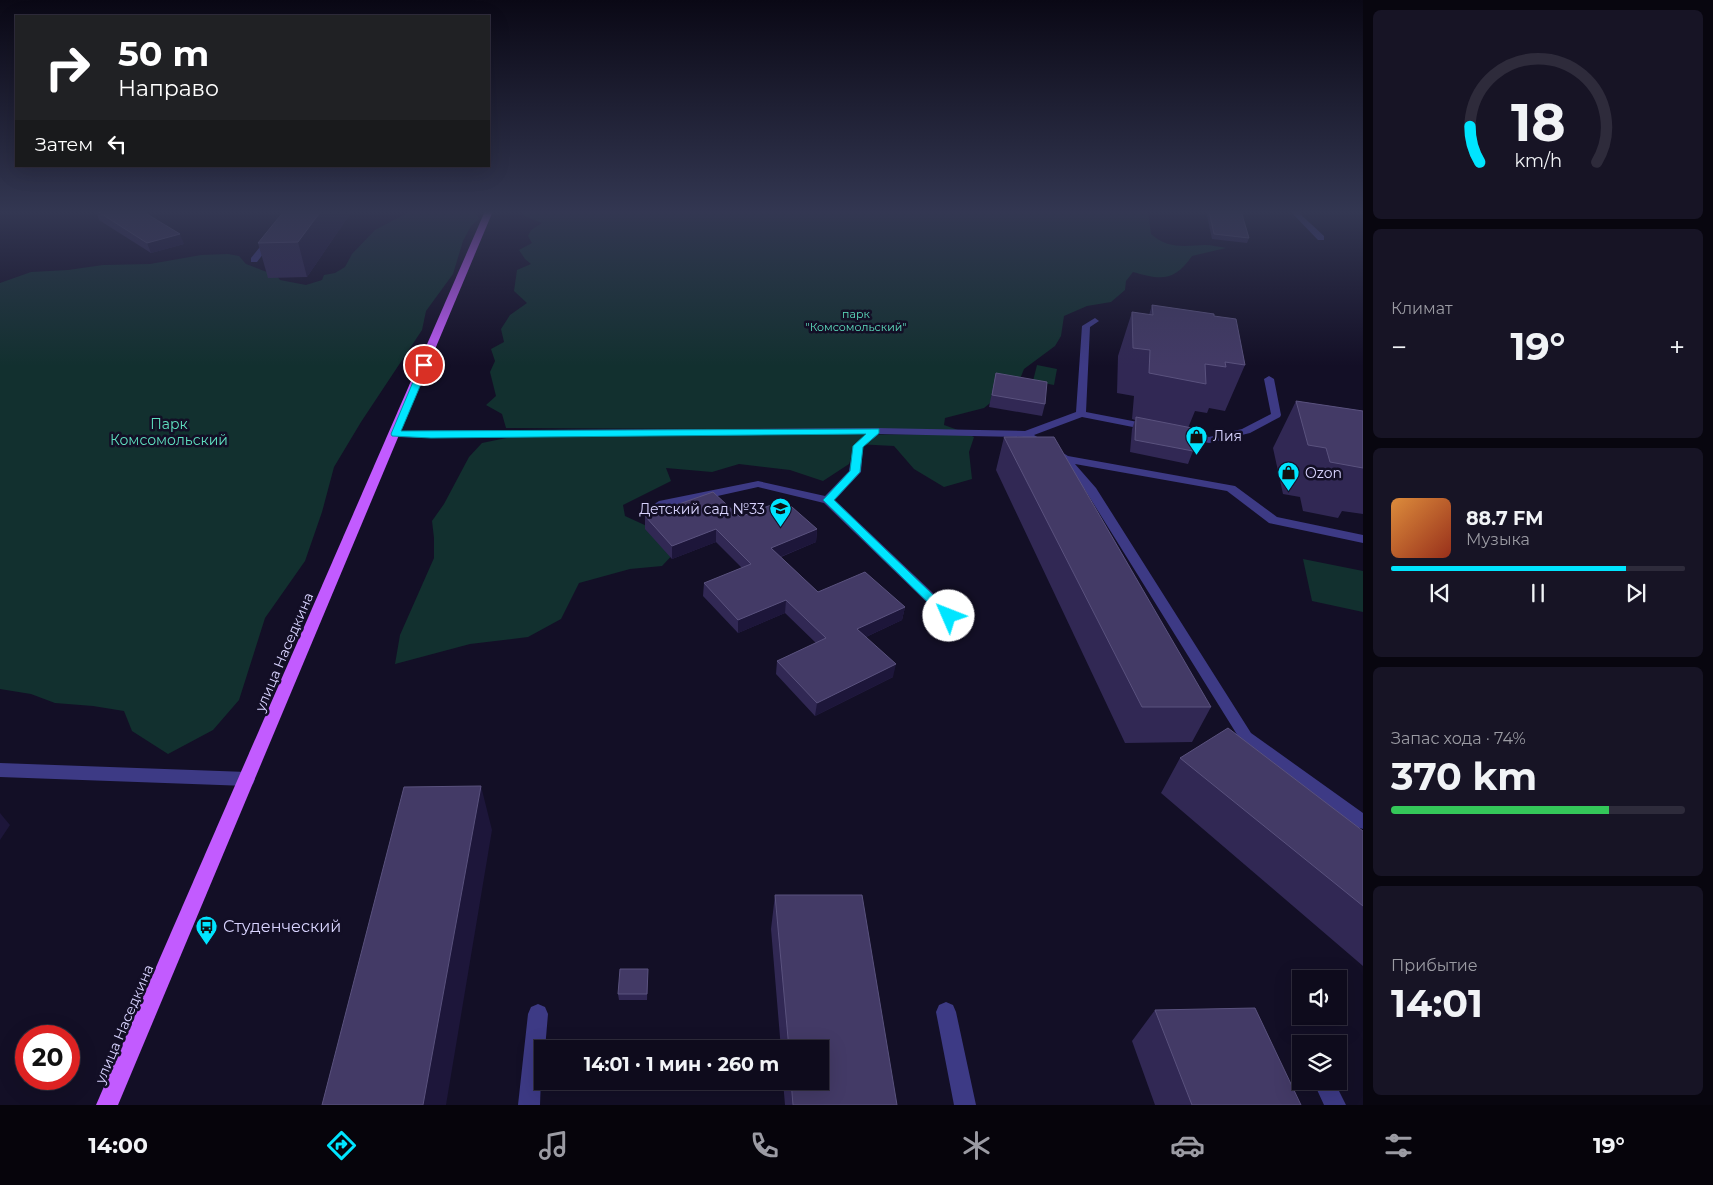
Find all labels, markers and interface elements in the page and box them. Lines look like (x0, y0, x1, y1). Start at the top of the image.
text: 50 m (118, 32, 209, 75)
icon: right (35, 35, 100, 100)
text: Направо (118, 75, 219, 102)
text: 18 (1511, 91, 1565, 154)
icon: left (103, 130, 131, 158)
text: Затем (35, 133, 93, 156)
text: km/h (1514, 150, 1562, 171)
text: Климат (1391, 299, 1453, 318)
park label: парк "Комсомольский" (806, 307, 906, 334)
text: 19° (1511, 323, 1566, 370)
text: − (1391, 330, 1407, 364)
text: + (1669, 330, 1685, 364)
pin (403, 344, 445, 386)
icon: arrive (410, 351, 438, 379)
park label: Парк Комсомольский (110, 415, 228, 449)
shop icon: Лия (1185, 424, 1209, 455)
place label: Лия (1213, 427, 1242, 445)
shop icon: Ozon (1277, 461, 1301, 492)
place label: Ozon (1305, 464, 1342, 482)
school or university icon: Детский сад №33 (769, 497, 793, 528)
place label: Детский сад №33 (639, 500, 765, 518)
text: 88.7 FM (1466, 507, 1543, 530)
text: Музыка (1466, 530, 1530, 549)
icon: previous (1426, 579, 1454, 607)
icon: pause (1524, 579, 1552, 607)
icon: next (1622, 579, 1650, 607)
position arrow (922, 589, 974, 641)
street label: улица Наседкина (250, 590, 317, 715)
text: Запас хода · 74% (1391, 729, 1526, 748)
text: 370 km (1391, 753, 1537, 800)
bus stop icon: Студенческий (195, 914, 219, 945)
place label: Студенческий (223, 917, 341, 936)
text: Прибытие (1391, 956, 1478, 975)
street label: улица Наседкина (90, 962, 157, 1087)
map controls (1292, 970, 1347, 1090)
button: sound (1292, 970, 1347, 1025)
text: 14:01 (1391, 980, 1483, 1027)
speed limit sign: 20 (15, 1025, 80, 1090)
button: layers (1292, 1035, 1347, 1090)
text: 14:01 · 1 мин · 260 m (584, 1053, 779, 1076)
icon: directions (324, 1128, 359, 1163)
icon: music (536, 1128, 571, 1163)
icon: phone (747, 1128, 782, 1163)
icon: climate (959, 1128, 994, 1163)
icon: car (1170, 1128, 1205, 1163)
icon: filters (1381, 1128, 1416, 1163)
text: 14:00 (88, 1132, 148, 1159)
text: 19° (1593, 1132, 1625, 1159)

